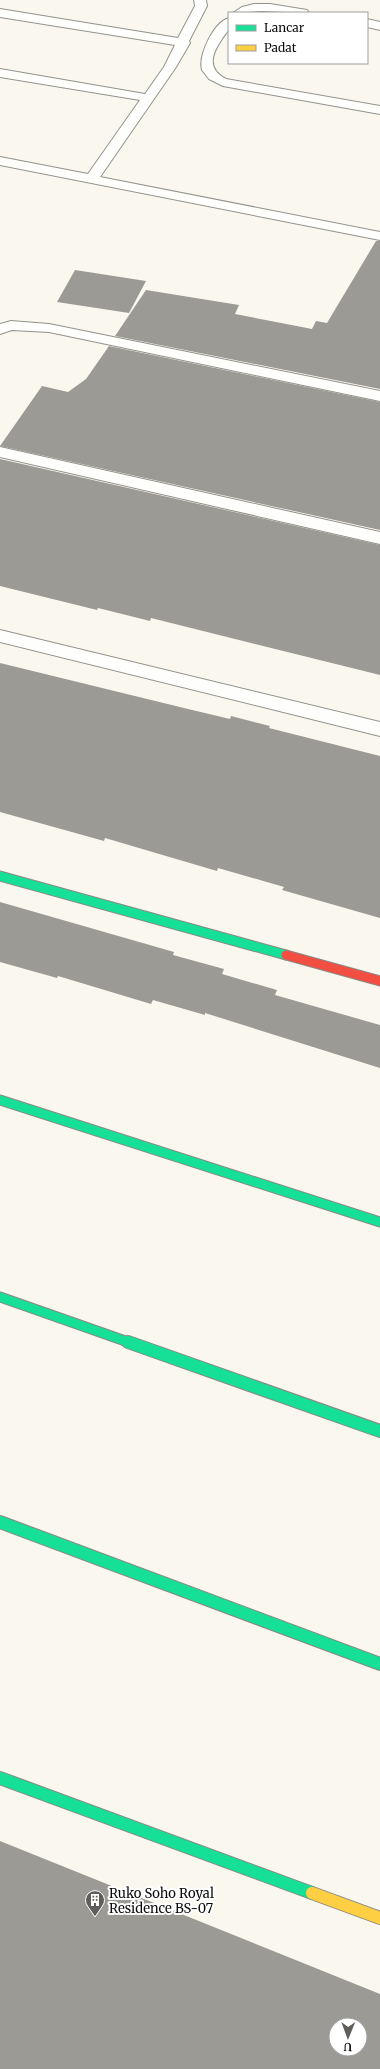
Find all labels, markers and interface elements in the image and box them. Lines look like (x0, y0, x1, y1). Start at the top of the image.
legend (228, 12, 368, 64)
text: Lancar (264, 20, 305, 35)
text: Padat (264, 40, 297, 55)
place label: Ruko Soho Royal Residence BS-07 (109, 1885, 214, 1917)
building icon: Ruko Soho Royal Residence BS-07 (84, 1889, 106, 1917)
north arrow (328, 2017, 368, 2057)
text: U (343, 2040, 352, 2054)

